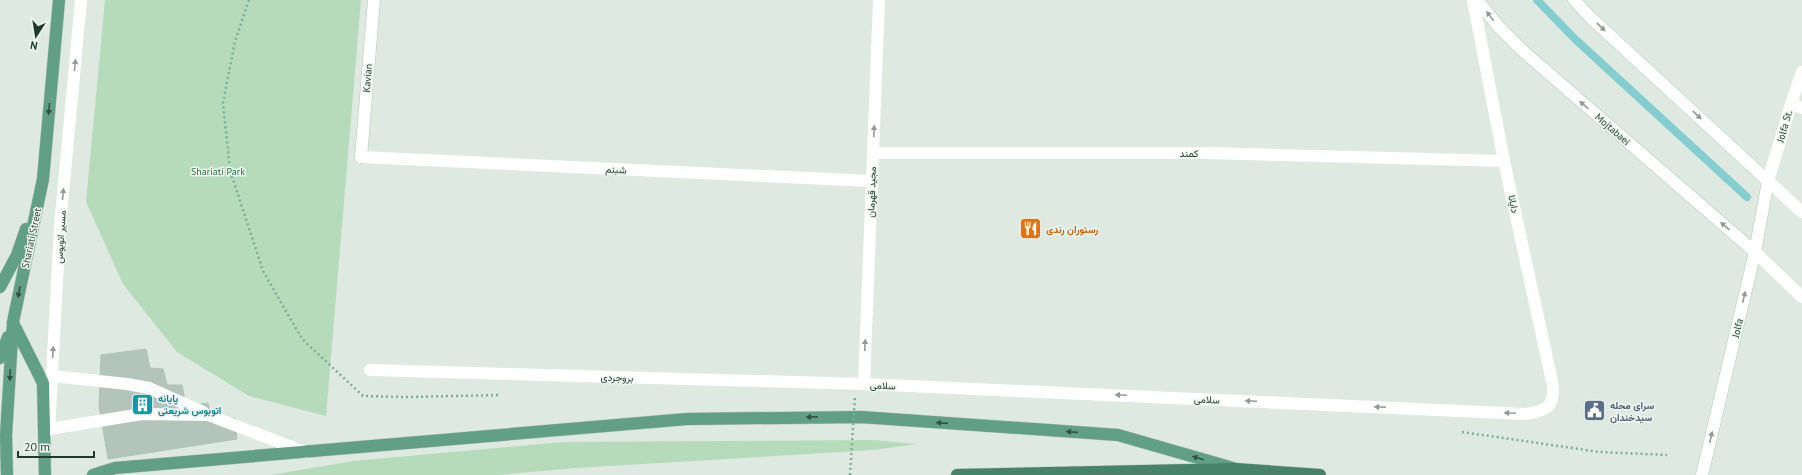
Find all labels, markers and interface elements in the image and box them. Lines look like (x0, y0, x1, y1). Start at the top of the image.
one-way arrow (1486, 10, 1494, 21)
north arrow (16, 16, 56, 56)
one-way arrow (1596, 23, 1606, 32)
text: N (29, 38, 39, 53)
one-way arrow (72, 59, 78, 71)
street label: Kavian (360, 63, 375, 93)
one-way arrow (1579, 100, 1590, 109)
one-way arrow (46, 103, 53, 115)
street label: Jolfa St. (1773, 108, 1795, 145)
street label: Mojtabaei (1592, 111, 1633, 148)
one-way arrow (1692, 111, 1702, 120)
one-way arrow (870, 125, 877, 137)
street label: کمند (1180, 147, 1199, 160)
street label: شبنم (605, 162, 627, 177)
park label: Shariati Park (191, 165, 245, 178)
street label: مجید قهرمان (864, 166, 879, 218)
one-way arrow (59, 188, 66, 201)
street label: دایانا (1505, 194, 1522, 215)
street label: Shariati Street (19, 206, 44, 269)
street label: مسیر اتوبوس (52, 210, 69, 264)
restaurant icon: رستوران رندی (1018, 216, 1044, 242)
one-way arrow (1720, 222, 1730, 231)
place label: رستوران رندی (1046, 223, 1099, 236)
one-way arrow (16, 286, 22, 298)
one-way arrow (1741, 291, 1747, 303)
street label: Jolfa (1729, 317, 1746, 340)
one-way arrow (862, 339, 869, 351)
one-way arrow (50, 345, 56, 358)
one-way arrow (6, 369, 13, 381)
street label: بروجردی (600, 370, 634, 385)
street label: سلامی (870, 378, 896, 393)
building icon: پایانه اتوبوس شریعتی (129, 391, 155, 417)
place label: پایانه اتوبوس شریعتی (158, 392, 221, 417)
one-way arrow (1115, 392, 1127, 399)
street label: سلامی (1194, 392, 1220, 407)
one-way arrow (1245, 398, 1257, 405)
public building icon: سرای محله سیدخندان (1581, 398, 1607, 424)
place label: سرای محله سیدخندان (1610, 399, 1654, 424)
one-way arrow (1374, 404, 1386, 411)
one-way arrow (1504, 410, 1516, 417)
one-way arrow (805, 414, 818, 420)
one-way arrow (936, 419, 948, 426)
one-way arrow (1066, 428, 1078, 435)
one-way arrow (1709, 431, 1715, 443)
scale bar (18, 433, 94, 459)
text: 20 m (24, 439, 50, 454)
one-way arrow (1192, 455, 1204, 461)

